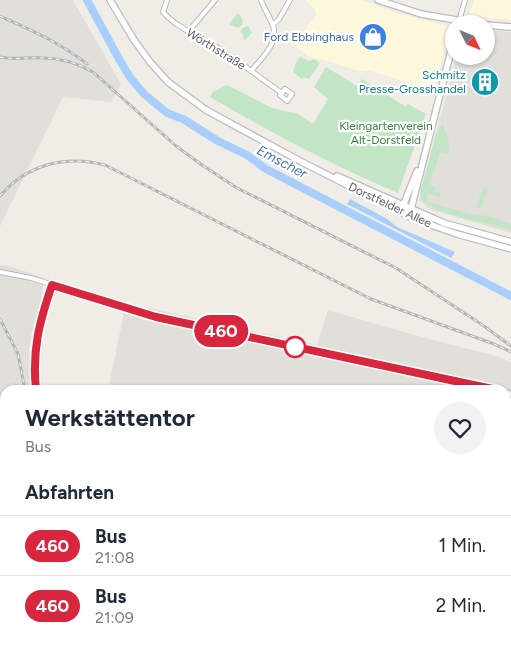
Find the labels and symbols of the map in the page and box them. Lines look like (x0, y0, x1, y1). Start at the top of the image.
north arrow (445, 15, 495, 65)
shop icon: Ford Ebbinghaus (358, 22, 388, 52)
street label: Wörthstraße (184, 25, 248, 73)
place label: Ford Ebbinghaus (264, 30, 354, 44)
building icon: Schmitz Presse-Grosshandel (470, 67, 500, 97)
place label: Schmitz Presse-Grosshandel (359, 68, 466, 96)
park label: Kleingartenverein Alt-Dorstfeld (339, 119, 433, 147)
water label: Emscher (254, 142, 311, 183)
street label: Dorstfelder Allee (346, 180, 434, 231)
line badge: 460 (192, 315, 250, 347)
unlabelled marker (284, 336, 306, 358)

